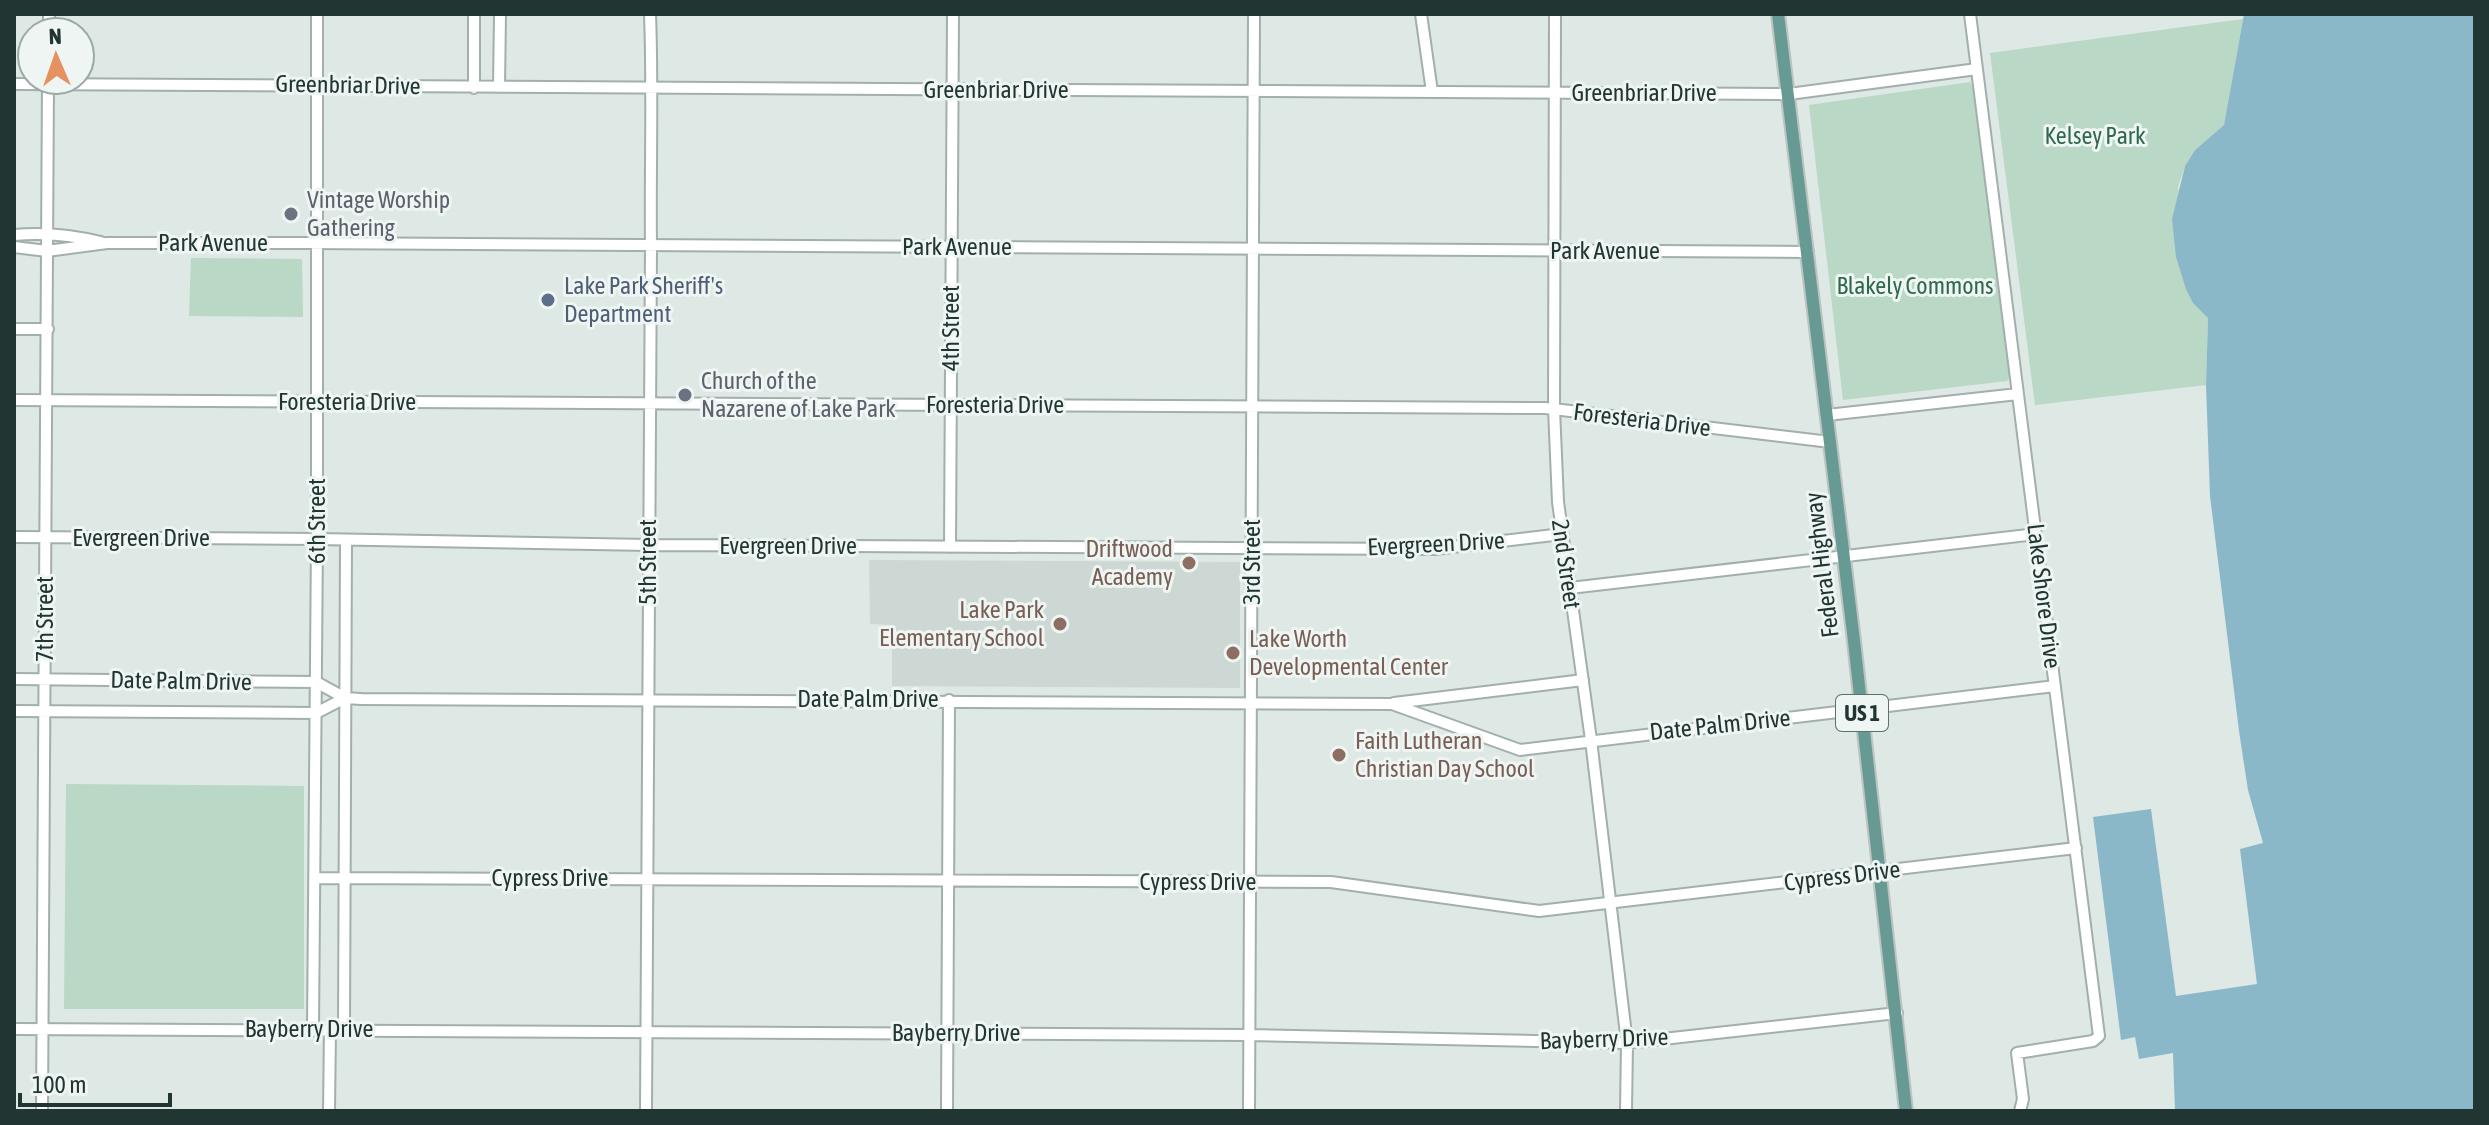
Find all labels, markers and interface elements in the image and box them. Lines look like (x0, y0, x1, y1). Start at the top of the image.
north arrow (16, 16, 96, 96)
text: N (48, 23, 62, 49)
street label: Greenbriar Drive (275, 70, 421, 99)
street label: Greenbriar Drive (923, 76, 1069, 103)
street label: Greenbriar Drive (1571, 79, 1717, 106)
park label: Kelsey Park (2045, 122, 2146, 149)
place label: Vintage Worship Gathering (307, 186, 450, 241)
marker: Vintage Worship Gathering (282, 205, 300, 223)
street label: Park Avenue (158, 229, 268, 256)
street label: Park Avenue (902, 233, 1012, 260)
street label: Park Avenue (1550, 237, 1660, 264)
place label: Lake Park Sheriff's Department (564, 272, 723, 327)
park label: Blakely Commons (1836, 272, 1994, 299)
street label: 4th Street (937, 285, 964, 371)
marker: Lake Park Sheriff's Department (539, 291, 557, 309)
place label: Church of the Nazarene of Lake Park (701, 367, 896, 422)
marker: Church of the Nazarene of Lake Park (676, 386, 694, 404)
street label: Foresteria Drive (278, 388, 416, 415)
street label: Foresteria Drive (926, 391, 1064, 418)
street label: Foresteria Drive (1572, 398, 1712, 441)
street label: 6th Street (303, 478, 330, 564)
street label: Federal Highway (1799, 491, 1844, 639)
street label: 2nd Street (1547, 517, 1586, 611)
street label: 5th Street (634, 519, 661, 605)
street label: 3rd Street (1238, 519, 1265, 605)
street label: Lake Shore Drive (2022, 522, 2067, 670)
street label: Evergreen Drive (72, 524, 210, 551)
street label: Evergreen Drive (1367, 526, 1505, 561)
street label: Evergreen Drive (719, 532, 857, 559)
place label: Driftwood Academy (1085, 535, 1173, 590)
marker: Driftwood Academy (1180, 554, 1198, 572)
street label: 7th Street (31, 576, 58, 662)
place label: Lake Park Elementary School (879, 596, 1045, 651)
marker: Lake Park Elementary School (1051, 615, 1069, 633)
place label: Lake Worth Developmental Center (1249, 625, 1449, 680)
marker: Lake Worth Developmental Center (1224, 644, 1242, 662)
street label: Date Palm Drive (110, 666, 252, 695)
street label: Date Palm Drive (797, 685, 939, 712)
road number: US 1 (1836, 695, 1888, 731)
street label: Date Palm Drive (1648, 704, 1792, 745)
place label: Faith Lutheran Christian Day School (1355, 727, 1535, 782)
marker: Faith Lutheran Christian Day School (1330, 746, 1348, 764)
street label: Cypress Drive (1782, 855, 1902, 896)
street label: Cypress Drive (492, 864, 608, 891)
street label: Cypress Drive (1140, 868, 1256, 895)
street label: Bayberry Drive (245, 1015, 373, 1042)
street label: Bayberry Drive (892, 1019, 1020, 1046)
street label: Bayberry Drive (1539, 1023, 1669, 1054)
scale bar (20, 1057, 170, 1107)
text: 100 m (32, 1071, 86, 1098)

